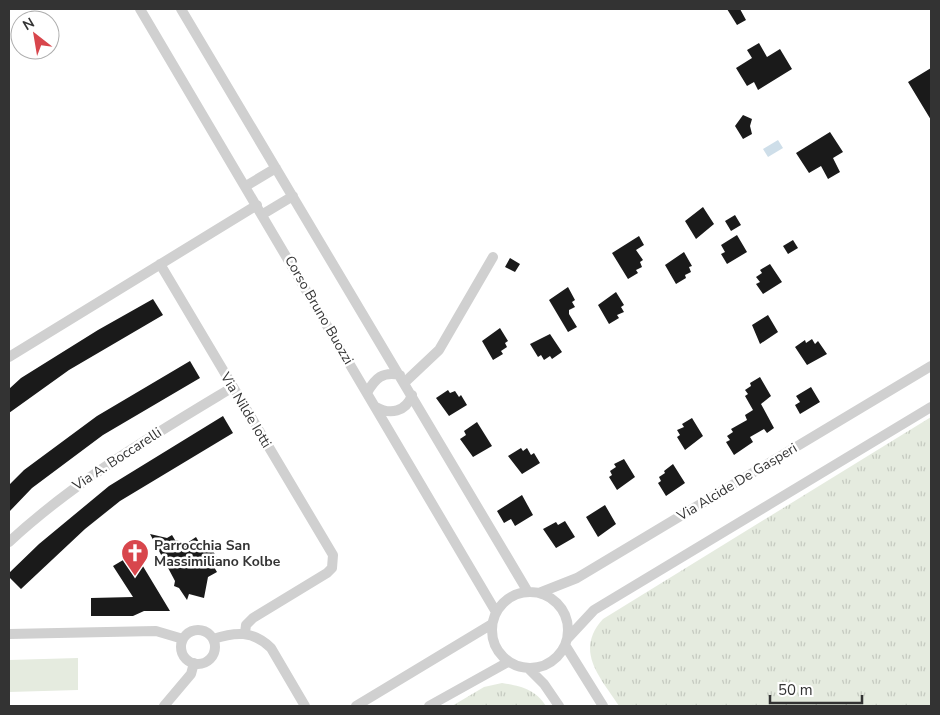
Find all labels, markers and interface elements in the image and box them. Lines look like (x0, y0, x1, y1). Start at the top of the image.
north arrow (10, 10, 60, 60)
text: N (19, 13, 38, 35)
street label: Corso Bruno Buozzi (280, 252, 358, 368)
street label: Via Nilde Iotti (215, 368, 276, 451)
street label: Via A. Boccarelli (68, 423, 165, 495)
street label: Via Alcide De Gasperi (673, 439, 801, 526)
place label: Parrocchia San Massimiliano Kolbe (154, 536, 281, 571)
church icon: Parrocchia San Massimiliano Kolbe (120, 538, 150, 577)
scale bar (770, 672, 862, 704)
text: 50 m (778, 680, 813, 700)

